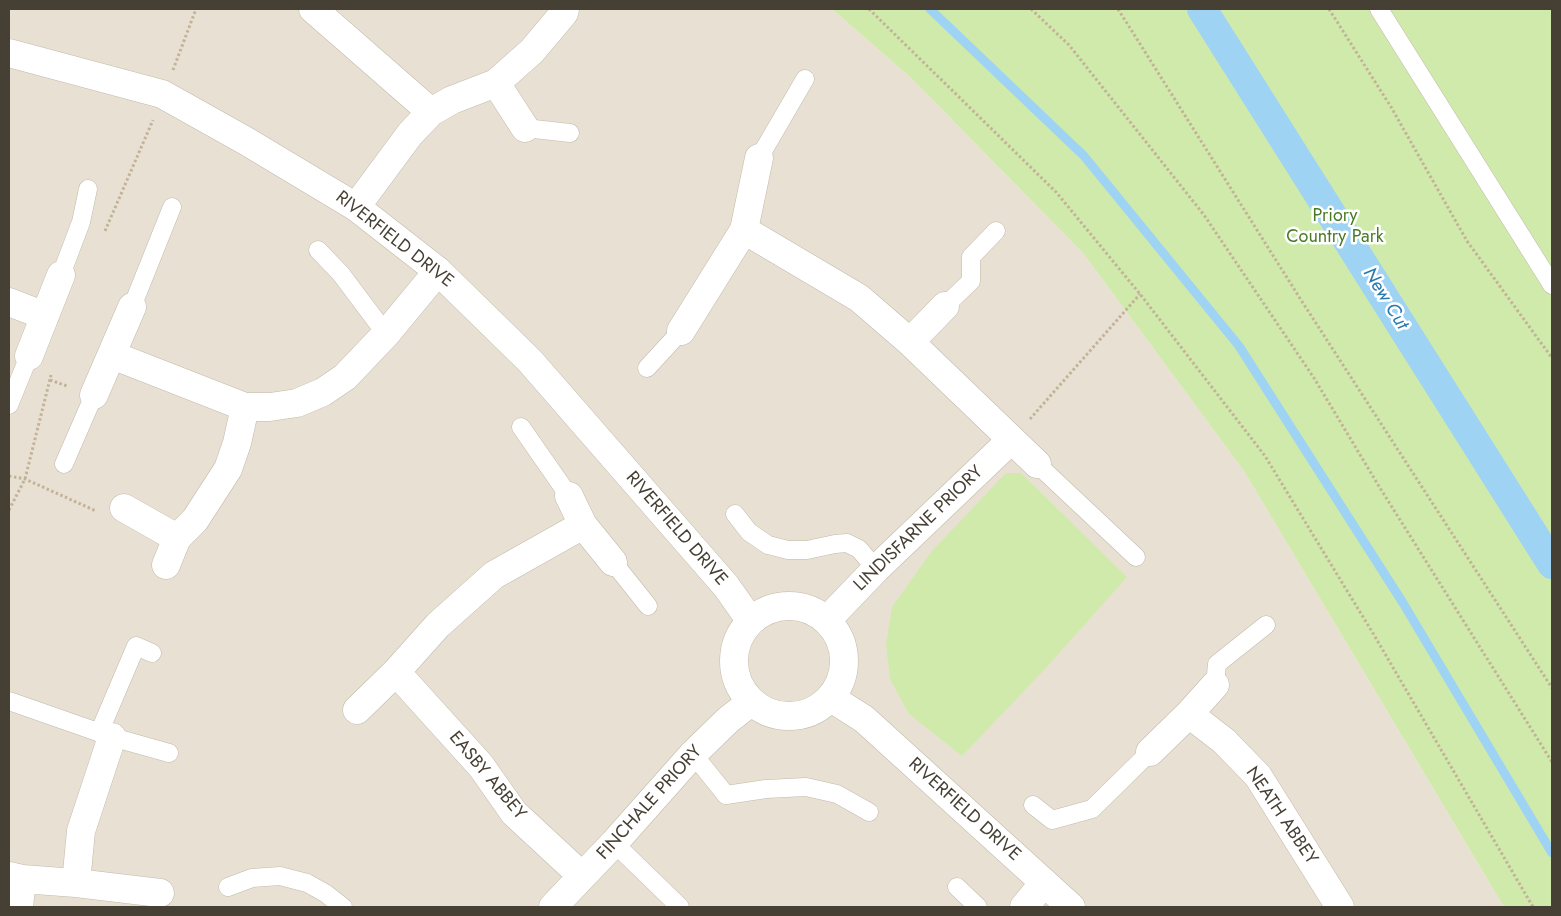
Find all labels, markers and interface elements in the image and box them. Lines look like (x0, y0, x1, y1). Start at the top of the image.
street label: RIVERFIELD DRIVE (331, 187, 457, 293)
park label: Priory Country Park (1286, 206, 1384, 248)
water label: New Cut (1357, 264, 1413, 334)
street label: LINDISFARNE PRIORY (850, 462, 988, 596)
street label: RIVERFIELD DRIVE (621, 468, 731, 590)
street label: EASBY ABBEY (444, 727, 530, 825)
street label: FINCHALE PRIORY (593, 741, 707, 865)
street label: RIVERFIELD DRIVE (903, 754, 1025, 866)
street label: NEATH ABBEY (1240, 763, 1322, 869)

